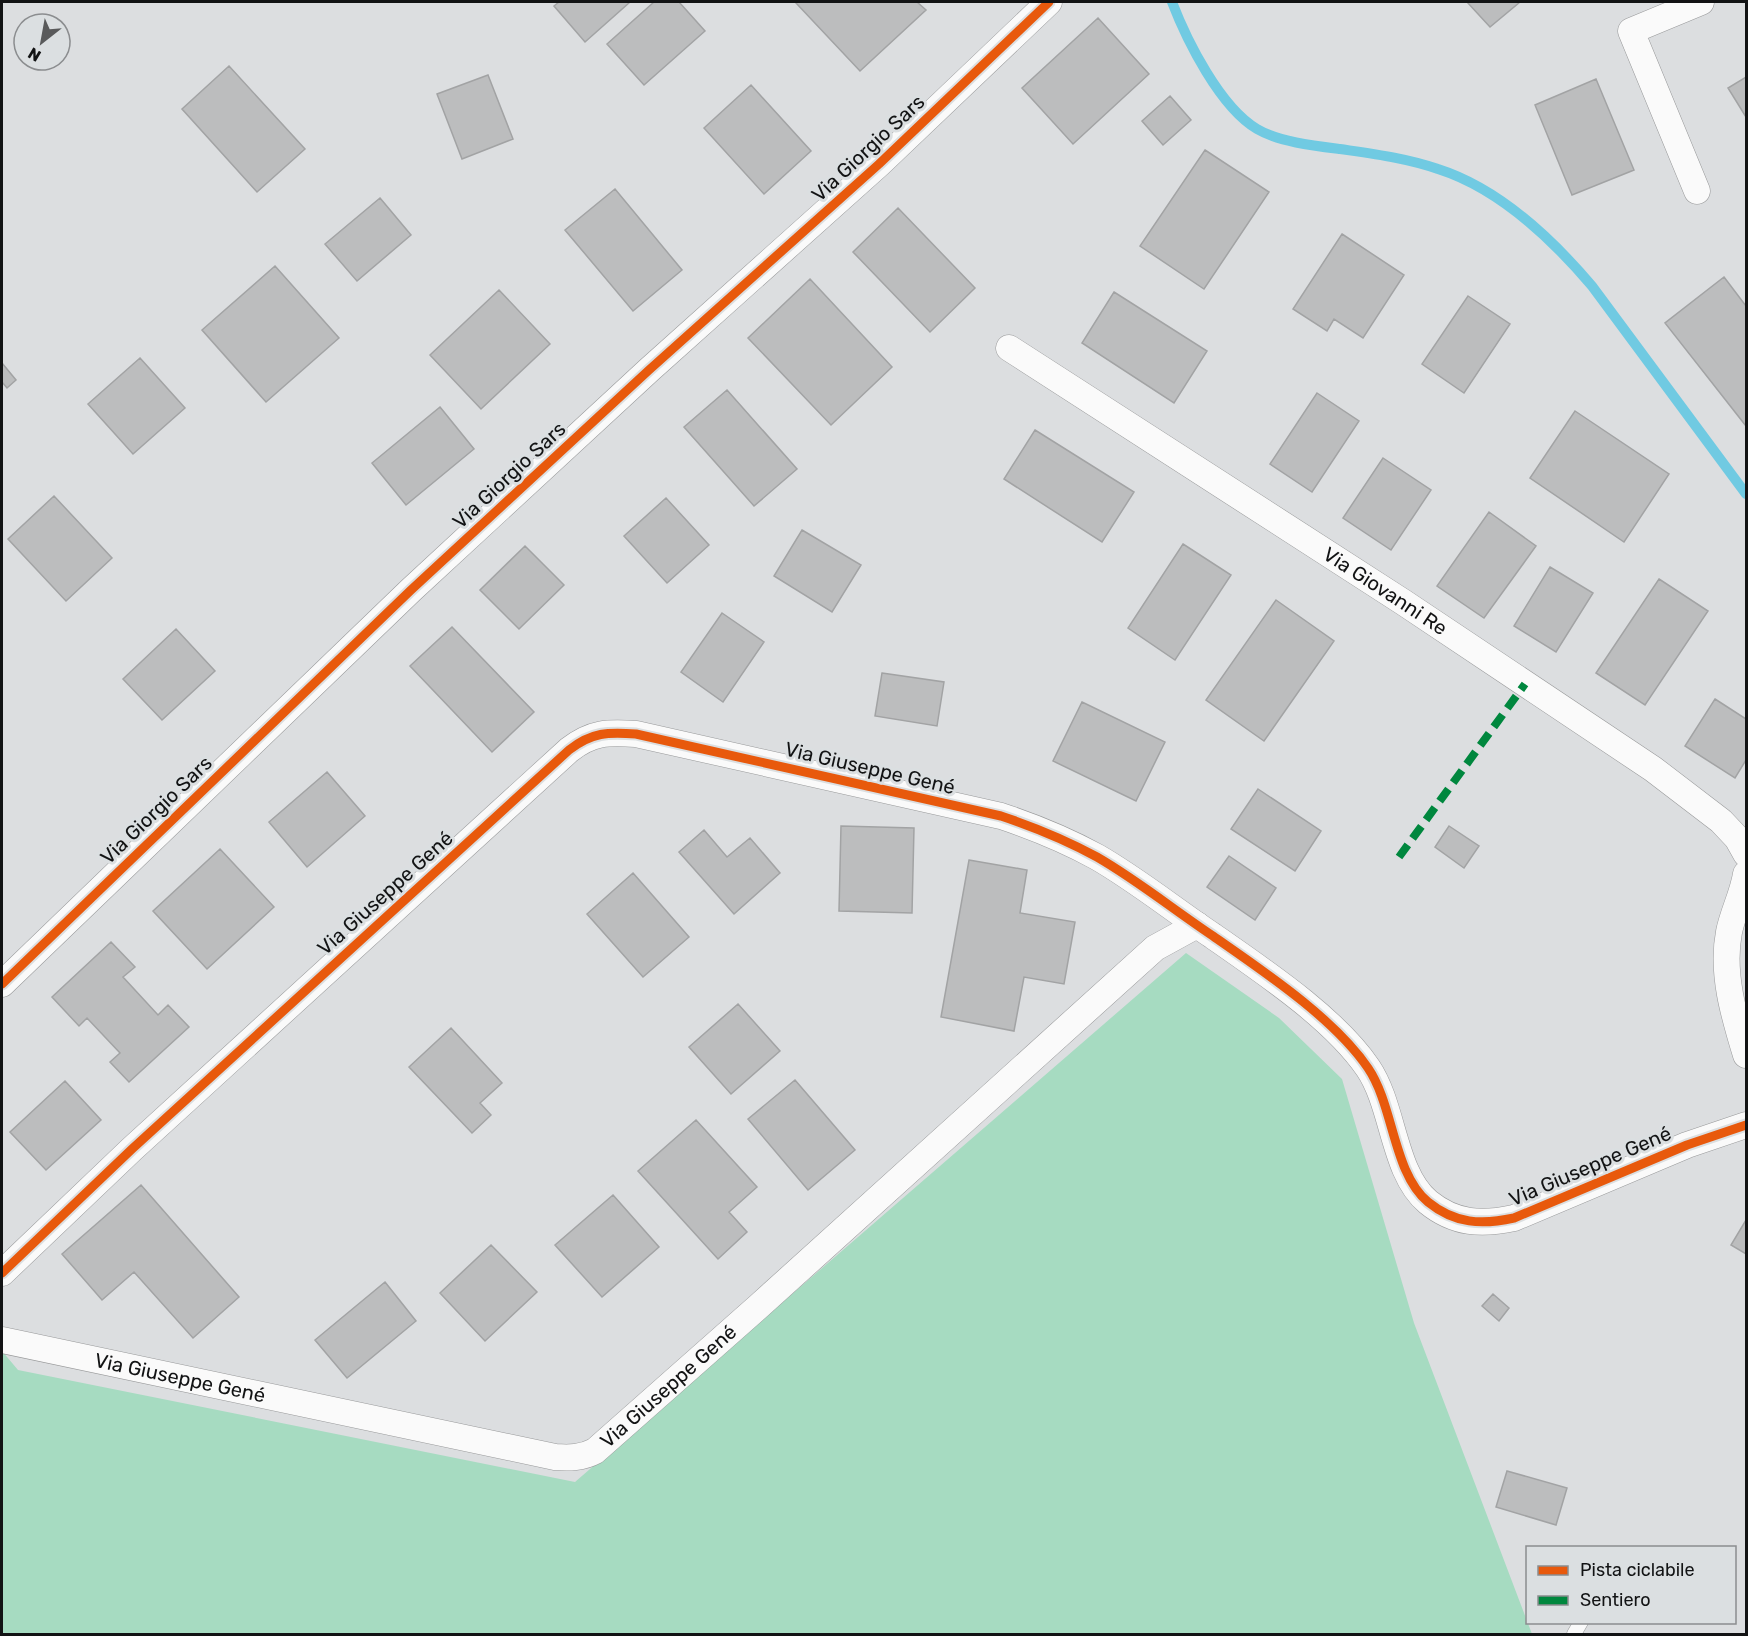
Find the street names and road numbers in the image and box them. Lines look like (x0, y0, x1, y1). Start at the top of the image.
street label: Via Giorgio Sars (807, 90, 929, 206)
street label: Via Giorgio Sars (448, 417, 570, 533)
street label: Via Giovanni Re (1319, 542, 1452, 640)
street label: Via Giuseppe Gené (783, 737, 957, 799)
street label: Via Giorgio Sars (95, 751, 217, 869)
street label: Via Giuseppe Gené (312, 826, 458, 960)
street label: Via Giuseppe Gené (1505, 1121, 1675, 1211)
street label: Via Giuseppe Gené (595, 1320, 741, 1453)
street label: Via Giuseppe Gené (93, 1348, 268, 1407)

